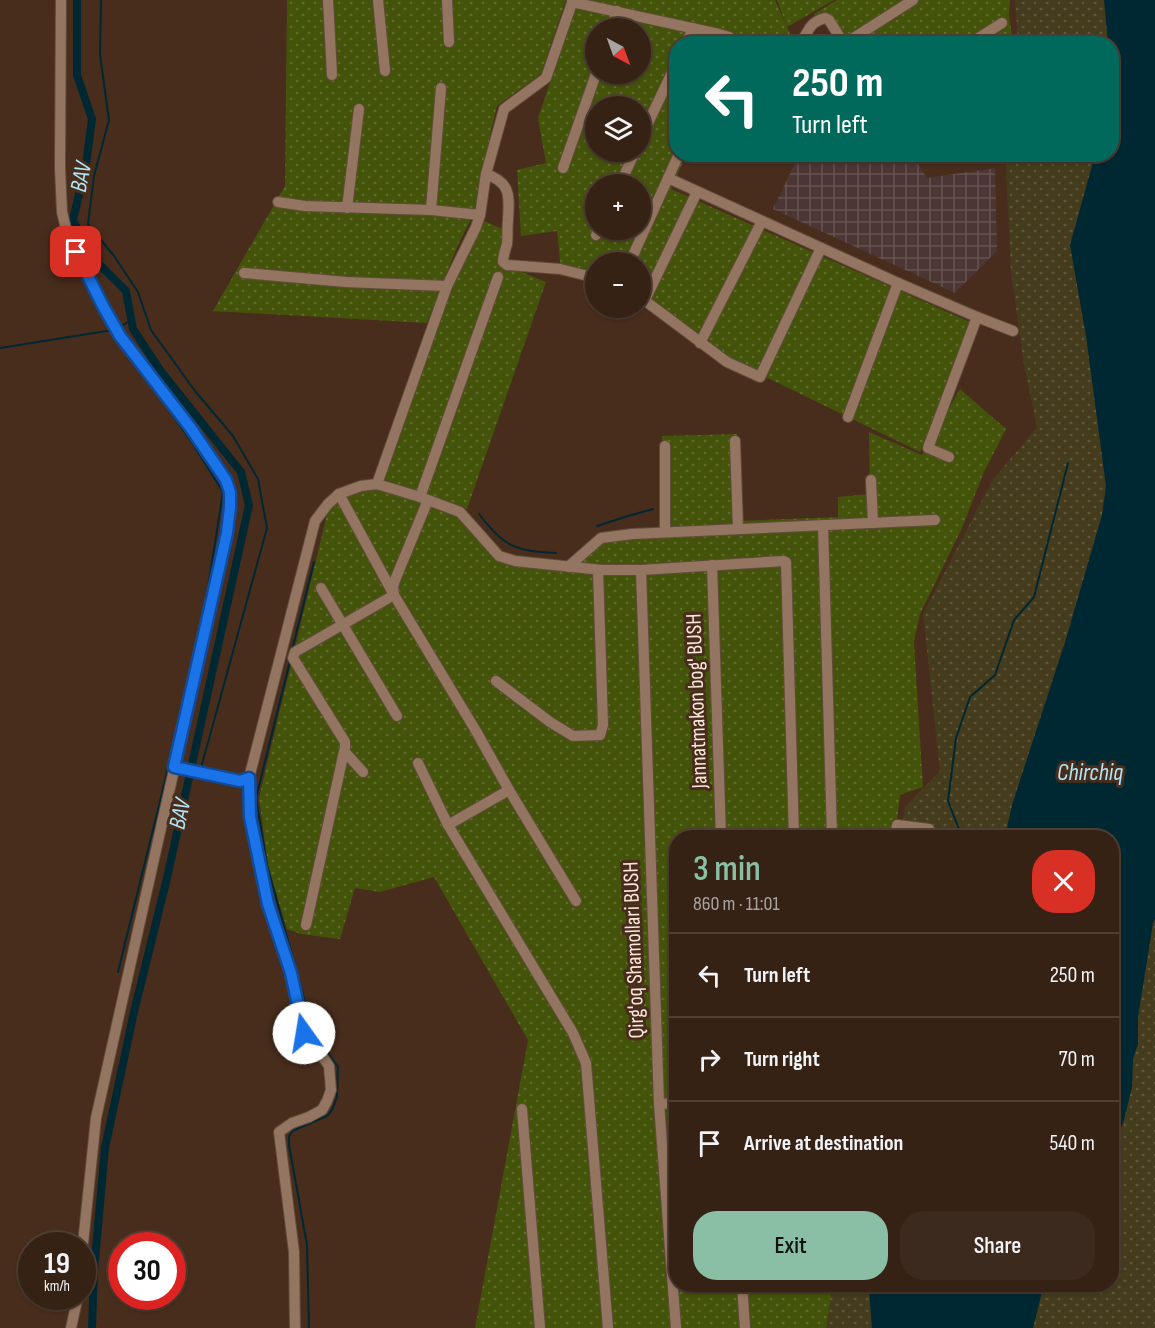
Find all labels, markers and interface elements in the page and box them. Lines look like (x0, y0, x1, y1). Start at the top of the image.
north arrow (585, 18, 651, 84)
map controls (585, 18, 651, 318)
text: 250 m (792, 58, 883, 109)
icon: left (693, 60, 771, 138)
button: layers (585, 96, 651, 162)
text: Turn left (792, 109, 868, 141)
water label: BAV (64, 157, 99, 195)
button: + (585, 174, 651, 240)
pin (50, 226, 101, 277)
icon: arrive (59, 235, 92, 268)
button: − (585, 252, 651, 318)
street label: Jannatmakon bog' BUSH (680, 613, 714, 790)
water label: Chirchiq (1057, 758, 1123, 787)
water label: BAV (162, 794, 198, 832)
text: 3 min (693, 848, 761, 891)
button: close (1032, 850, 1095, 913)
street label: Qirg'oq Shamollari BUSH (617, 861, 651, 1039)
text: 860 m · 11:01 (693, 892, 779, 916)
icon: left (693, 959, 726, 992)
text: Turn left (744, 962, 810, 989)
text: 250 m (1050, 962, 1095, 989)
position arrow (272, 1001, 336, 1065)
icon: right (693, 1043, 726, 1076)
text: Turn right (744, 1046, 820, 1073)
text: 70 m (1059, 1046, 1095, 1073)
icon: arrive (693, 1127, 726, 1160)
text: Arrive at destination (744, 1130, 903, 1157)
text: 540 m (1049, 1130, 1095, 1157)
button: Exit (693, 1211, 888, 1280)
button: Share (900, 1211, 1095, 1280)
speed limit sign: 30 (108, 1232, 186, 1310)
text: 19 (44, 1246, 70, 1282)
text: km/h (44, 1277, 70, 1296)

